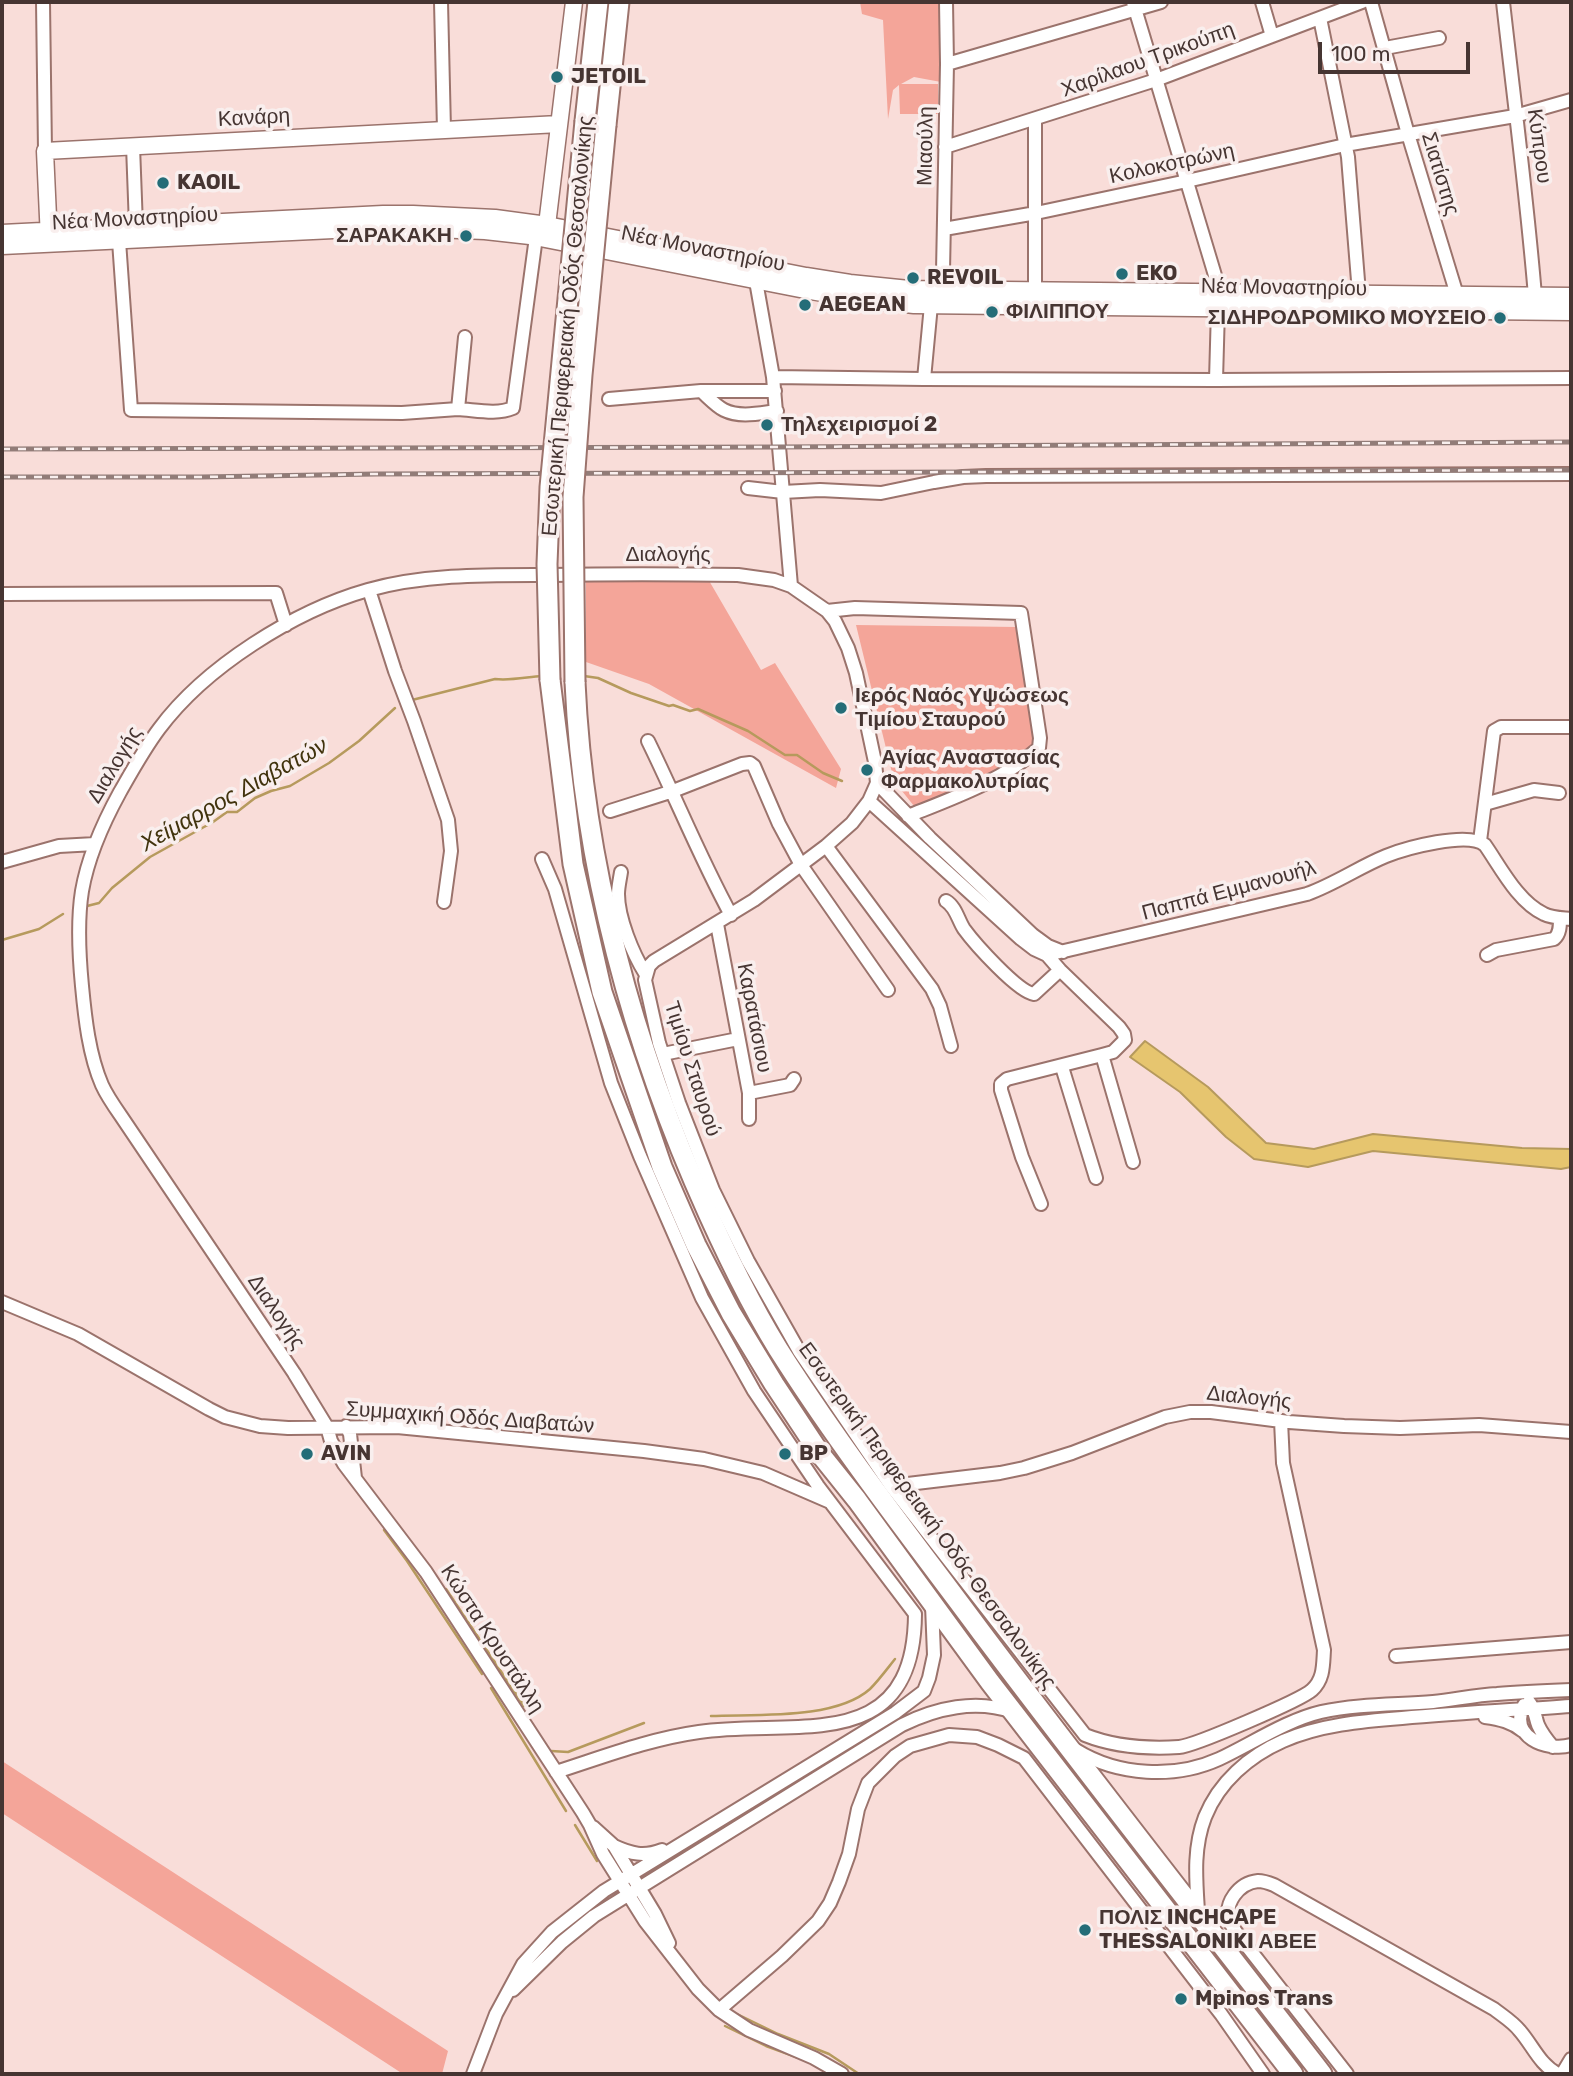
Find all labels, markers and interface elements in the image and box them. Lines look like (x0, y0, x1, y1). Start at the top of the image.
street label: Χαρίλαου Τρικούπη (1058, 17, 1238, 103)
scale bar (1321, 28, 1473, 72)
text: 100 m (1331, 41, 1390, 66)
place label: JETOIL (571, 64, 646, 90)
marker: JETOIL (549, 69, 565, 85)
street label: Κανάρη (217, 104, 291, 132)
street label: Μιαούλη (913, 106, 939, 186)
street label: Κύπρου (1521, 107, 1557, 185)
street label: Εσωτερική Περιφερειακή Οδός Θεσσαλονίκης (537, 115, 599, 537)
street label: Σιατίστης (1415, 129, 1465, 219)
street label: Κολοκοτρώνη (1107, 138, 1237, 190)
place label: KAOIL (177, 170, 240, 196)
marker: KAOIL (155, 175, 171, 191)
street label: Νέα Μοναστηρίου (51, 202, 219, 236)
street label: Νέα Μοναστηρίου (619, 221, 787, 277)
place label: ΣΑΡΑΚΑΚΗ (336, 223, 452, 249)
marker: ΣΑΡΑΚΑΚΗ (458, 228, 474, 244)
place label: EKO (1136, 261, 1178, 287)
place label: REVOIL (927, 265, 1003, 291)
marker: EKO (1114, 266, 1130, 282)
marker: REVOIL (905, 270, 921, 286)
street label: Νέα Μοναστηρίου (1201, 274, 1367, 302)
place label: AEGEAN (819, 292, 906, 318)
marker: AEGEAN (797, 297, 813, 313)
place label: ΦΙΛΙΠΠΟΥ (1006, 299, 1109, 325)
marker: ΦΙΛΙΠΠΟΥ (984, 304, 1000, 320)
place label: ΣΙΔΗΡΟΔΡΟΜΙΚΟ ΜΟΥΣΕΙΟ (1208, 305, 1486, 331)
marker: ΣΙΔΗΡΟΔΡΟΜΙΚΟ ΜΟΥΣΕΙΟ (1492, 310, 1508, 326)
place label: Τηλεχειρισμοί 2 (781, 412, 937, 438)
marker: Τηλεχειρισμοί 2 (759, 417, 775, 433)
street label: Διαλογής (626, 542, 710, 568)
place label: Ιερός Ναός Υψώσεως Τιμίου Σταυρού (855, 683, 1069, 733)
marker: Ιερός Ναός Υψώσεως Τιμίου Σταυρού (833, 700, 849, 716)
street label: Διαλογής (82, 722, 148, 808)
water label: Χείμαρρος Διαβατών (135, 732, 333, 858)
place label: Αγίας Αναστασίας Φαρμακολυτρίας (881, 745, 1060, 795)
marker: Αγίας Αναστασίας Φαρμακολυτρίας (859, 762, 875, 778)
street label: Παππά Εμμανουήλ (1139, 856, 1319, 926)
street label: Καρατάσιου (731, 961, 777, 1075)
street label: Τιμίου Σταυρού (658, 998, 726, 1140)
street label: Διαλογής (242, 1270, 310, 1354)
street label: Εσωτερική Περιφερειακή Οδός Θεσσαλονίκης (793, 1338, 1061, 1694)
street label: Διαλογής (1205, 1381, 1293, 1415)
street label: Συμμαχική Οδός Διαβατών (345, 1397, 595, 1439)
place label: AVIN (321, 1441, 371, 1467)
place label: BP (799, 1441, 828, 1467)
marker: AVIN (299, 1446, 315, 1462)
marker: BP (777, 1446, 793, 1462)
street label: Κώστα Κρυστάλλη (435, 1560, 549, 1718)
place label: ΠΟΛΙΣ INCHCAPE THESSALONIKI ΑΒΕΕ (1099, 1905, 1317, 1955)
marker: ΠΟΛΙΣ INCHCAPE THESSALONIKI ΑΒΕΕ (1077, 1922, 1093, 1938)
place label: Mpinos Trans (1195, 1986, 1333, 2012)
marker: Mpinos Trans (1173, 1991, 1189, 2007)

